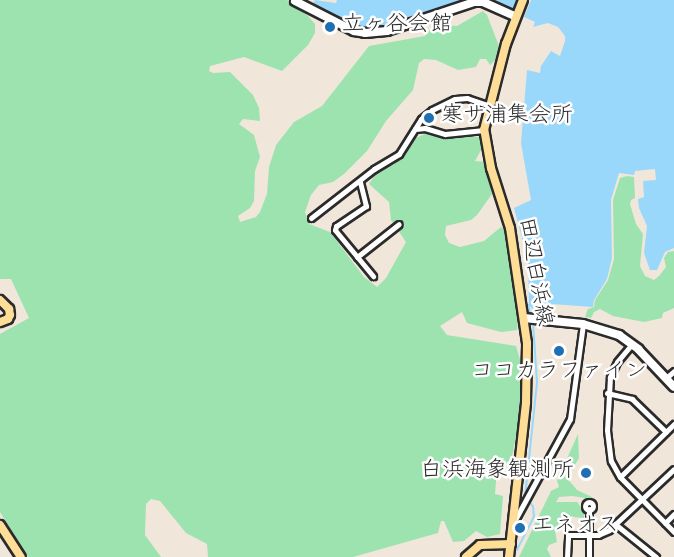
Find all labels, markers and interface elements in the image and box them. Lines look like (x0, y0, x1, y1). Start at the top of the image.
place label: 立ヶ谷会館 (342, 14, 452, 40)
marker: 立ヶ谷会館 (323, 20, 337, 34)
place label: 寒サ浦集会所 (441, 105, 573, 131)
marker: 寒サ浦集会所 (422, 111, 436, 125)
street label: 田辺白浜線 (510, 216, 556, 328)
marker: ココカラファイン (552, 344, 566, 358)
place label: ココカラファイン (471, 361, 647, 387)
place label: 白浜海象観測所 (420, 460, 574, 486)
marker: 白浜海象観測所 (579, 466, 593, 480)
place label: エネオス (532, 515, 620, 541)
marker: エネオス (513, 521, 527, 535)

